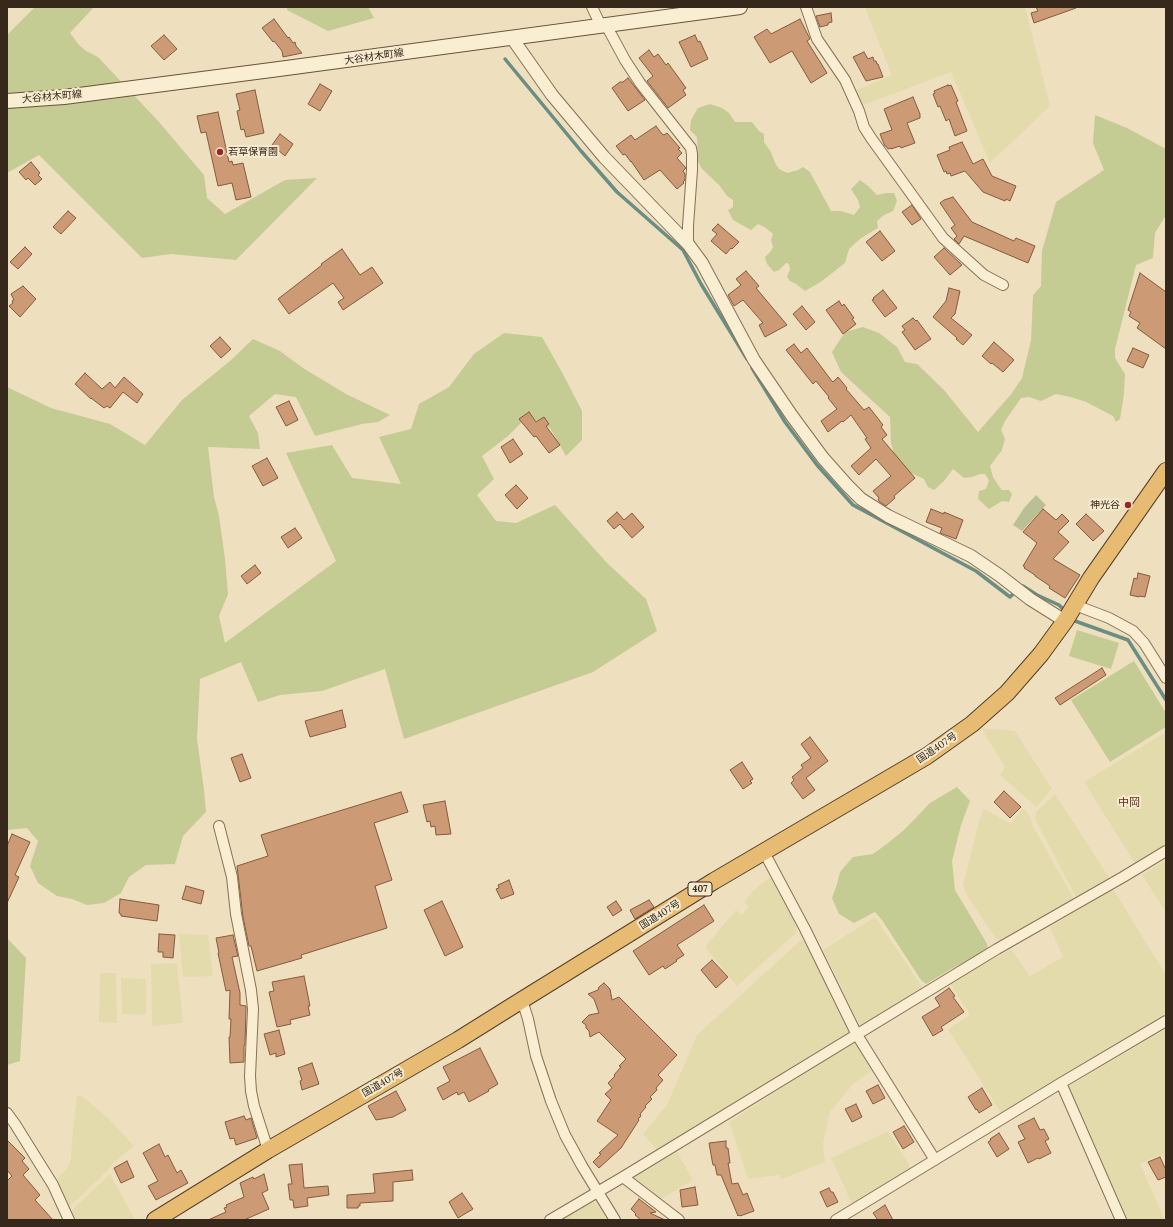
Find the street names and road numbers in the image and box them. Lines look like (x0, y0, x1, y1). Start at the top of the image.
street label: 大谷材木町線 (343, 47, 405, 67)
street label: 大谷材木町線 (22, 88, 82, 106)
street label: 国道407号 (915, 730, 959, 766)
road number: 407 (688, 882, 712, 896)
street label: 国道407号 (637, 898, 683, 932)
street label: 国道407号 (360, 1066, 406, 1100)

